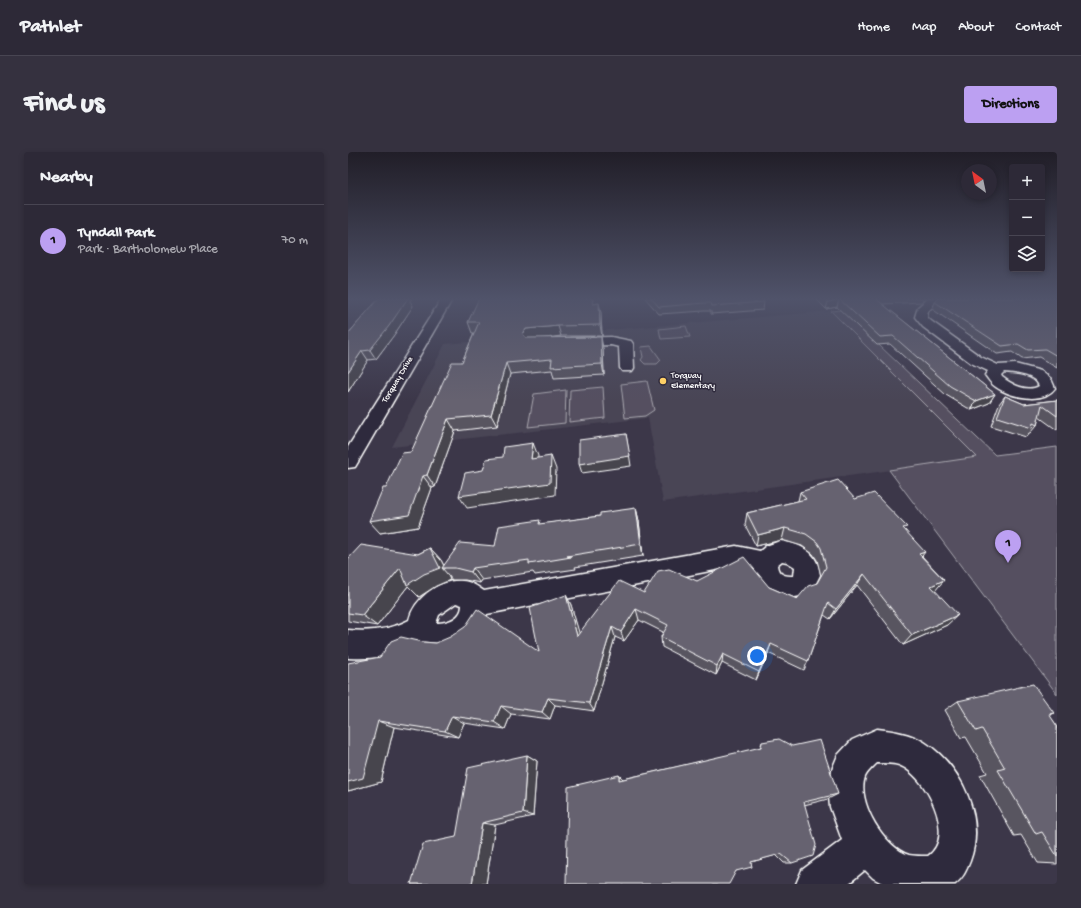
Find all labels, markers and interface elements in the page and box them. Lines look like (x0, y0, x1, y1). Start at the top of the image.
text: Pathlet (20, 16, 81, 39)
text: Home (858, 19, 890, 36)
text: Map (912, 19, 936, 36)
text: About (958, 19, 994, 36)
text: Contact (1016, 19, 1061, 36)
button: Directions (964, 86, 1057, 123)
text: Find us (24, 88, 104, 121)
north arrow (961, 164, 997, 200)
map controls (1009, 164, 1045, 272)
button: + (1009, 164, 1045, 200)
text: Nearby (40, 168, 93, 188)
button: − (1009, 200, 1045, 236)
text: Tyndall Park (78, 224, 154, 242)
text: 1 (50, 233, 56, 248)
text: 70 m (282, 233, 308, 248)
button: layers (1009, 236, 1045, 272)
text: Park · Bartholomew Place (78, 242, 218, 257)
street label: Torquay Drive (379, 355, 416, 406)
place label: Torquay Elementary (670, 371, 715, 392)
marker: Torquay Elementary (658, 376, 668, 386)
pin: 1 (995, 530, 1021, 563)
your location (747, 646, 767, 666)

